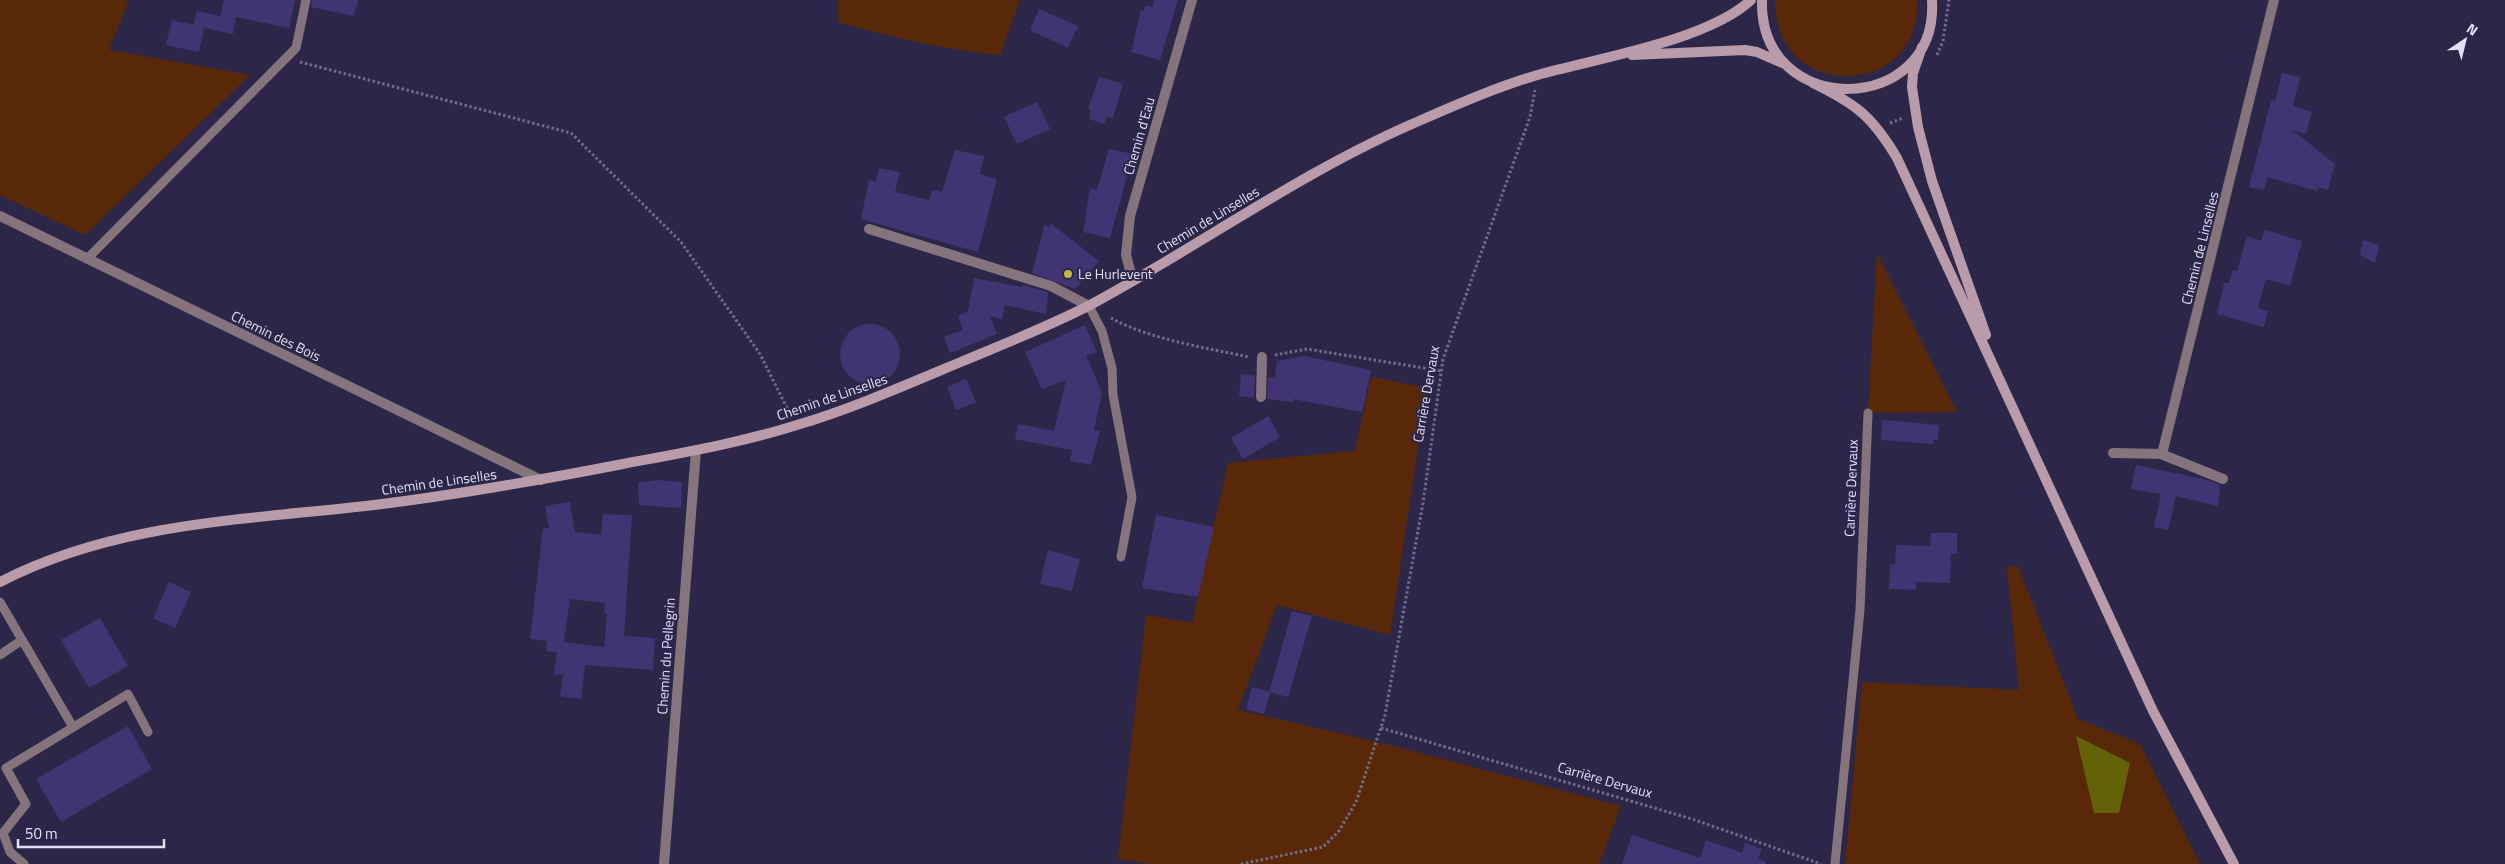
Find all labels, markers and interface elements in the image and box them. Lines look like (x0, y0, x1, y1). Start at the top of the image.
north arrow (2440, 15, 2490, 65)
text: N (2463, 18, 2483, 40)
street label: Chemin d'Eau (1117, 94, 1160, 177)
street label: Chemin de Linselles (1153, 181, 1263, 258)
street label: Chemin de Linselles (2175, 189, 2224, 307)
place label: Le Hurlevent (1078, 263, 1153, 284)
marker: Le Hurlevent (1062, 268, 1074, 280)
street label: Chemin des Bois (228, 305, 325, 366)
street label: Carrière Dervaux (1407, 343, 1444, 444)
street label: Chemin de Linselles (774, 368, 890, 425)
street label: Carrière Dervaux (1838, 438, 1863, 537)
street label: Chemin de Linselles (380, 463, 498, 500)
street label: Chemin du Pellegrin (651, 597, 680, 715)
street label: Carrière Dervaux (1555, 756, 1656, 803)
scale bar (18, 816, 164, 848)
text: 50 m (25, 822, 58, 845)

